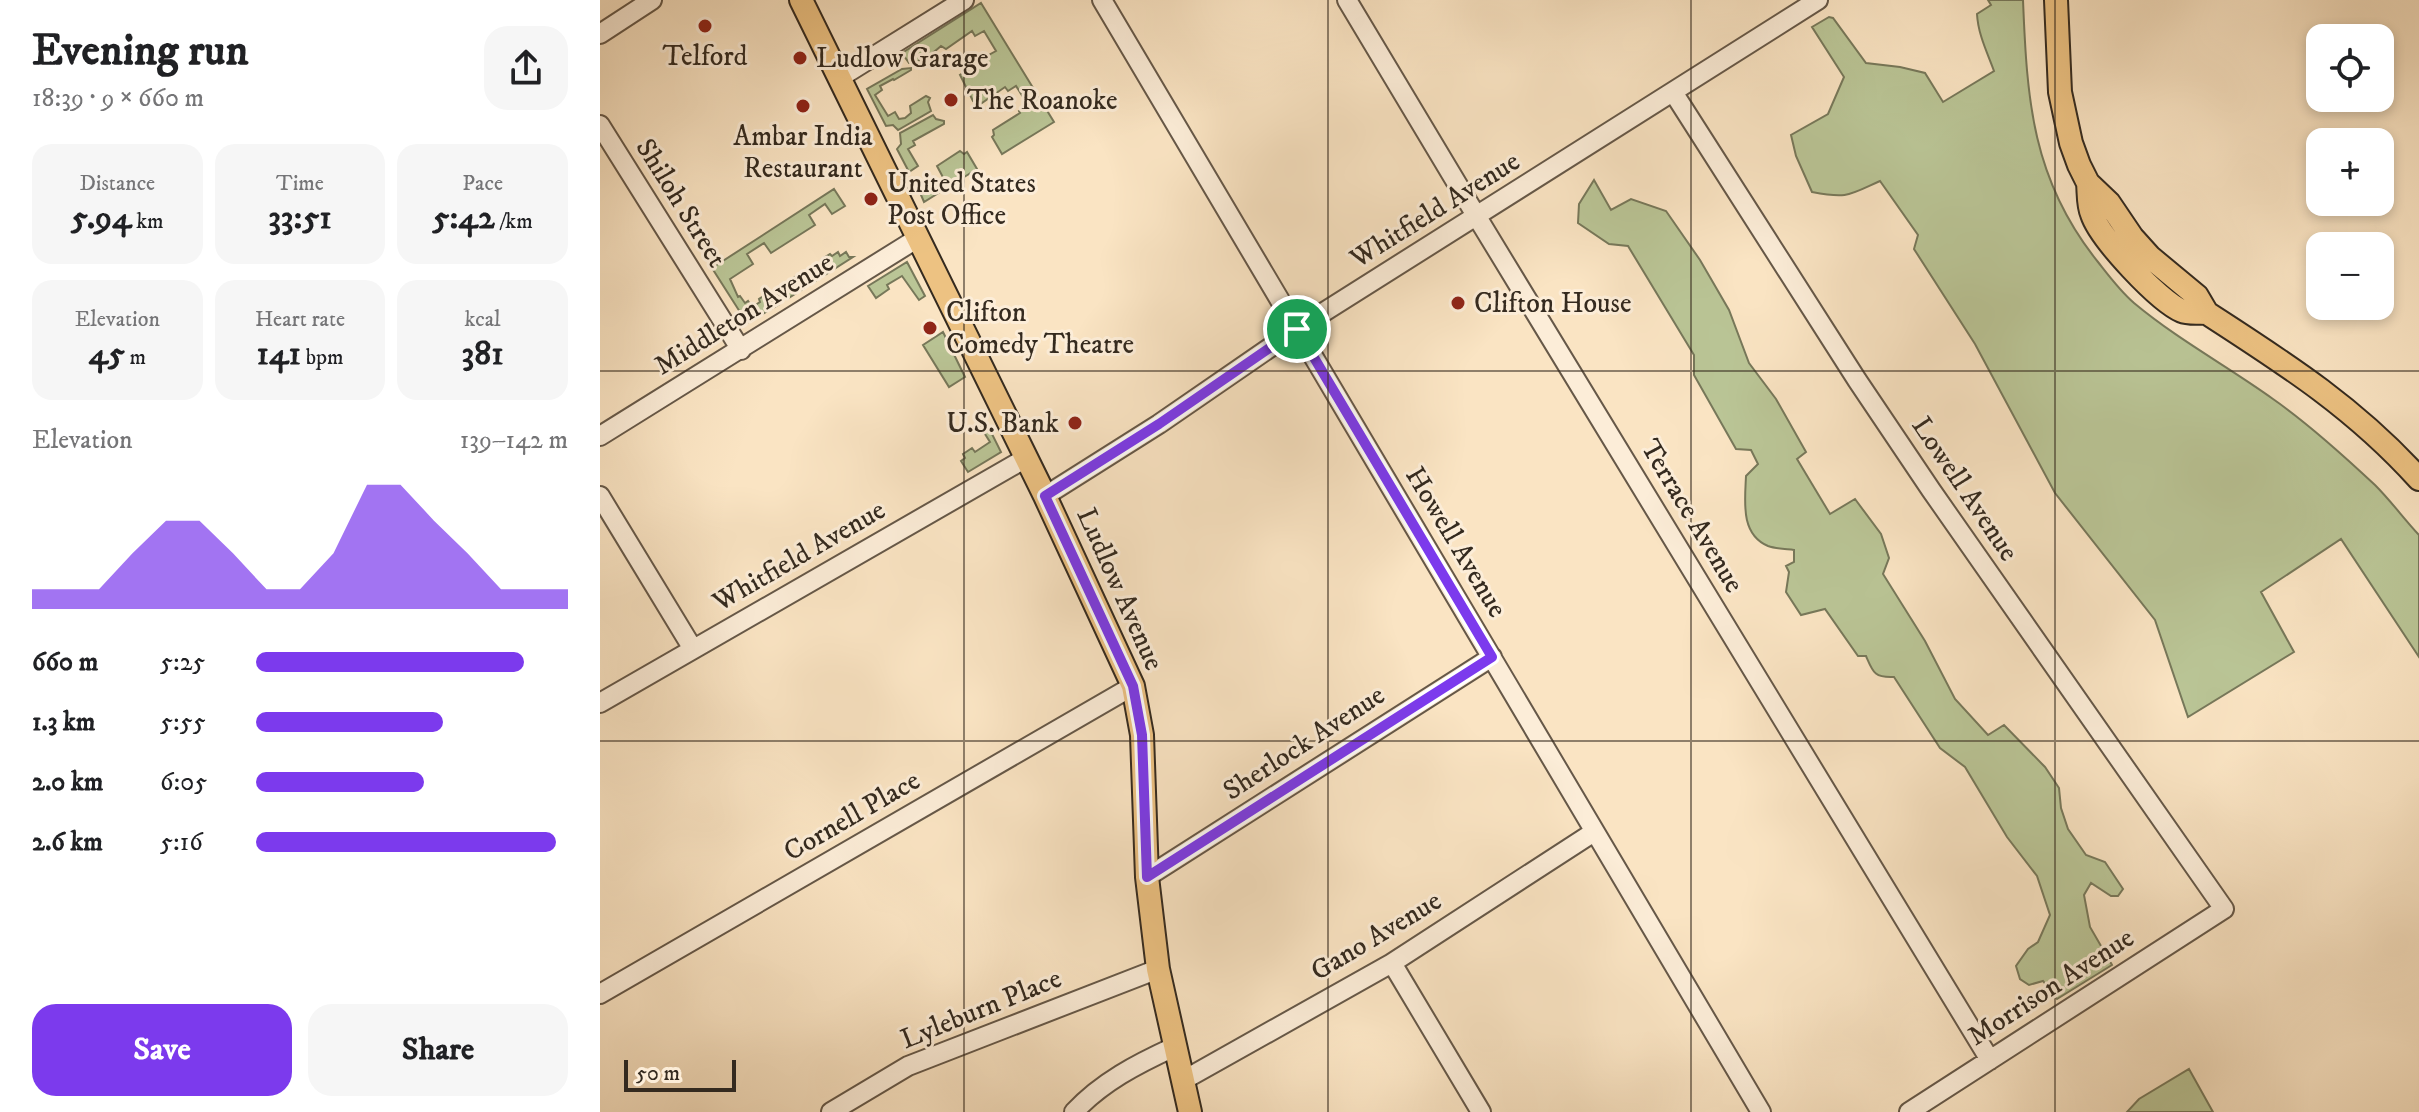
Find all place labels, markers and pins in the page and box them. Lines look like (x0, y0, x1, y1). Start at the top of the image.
marker: Telford (696, 17, 714, 35)
place label: Telford (663, 39, 748, 74)
place label: Ludlow Garage (816, 41, 988, 76)
marker: Ludlow Garage (791, 49, 809, 67)
place label: The Roanoke (967, 83, 1118, 118)
marker: The Roanoke (942, 91, 960, 109)
marker: Ambar India Restaurant (794, 97, 812, 115)
place label: Ambar India Restaurant (733, 119, 873, 186)
place label: United States Post Office (887, 166, 1036, 233)
marker: United States Post Office (862, 190, 880, 208)
place label: Clifton House (1474, 286, 1632, 321)
marker: Clifton House (1449, 294, 1467, 312)
place label: Clifton Comedy Theatre (946, 295, 1134, 362)
pin (1263, 295, 1331, 363)
marker: Clifton Comedy Theatre (921, 319, 939, 337)
place label: U.S. Bank (946, 406, 1059, 441)
marker: U.S. Bank (1066, 414, 1084, 432)

